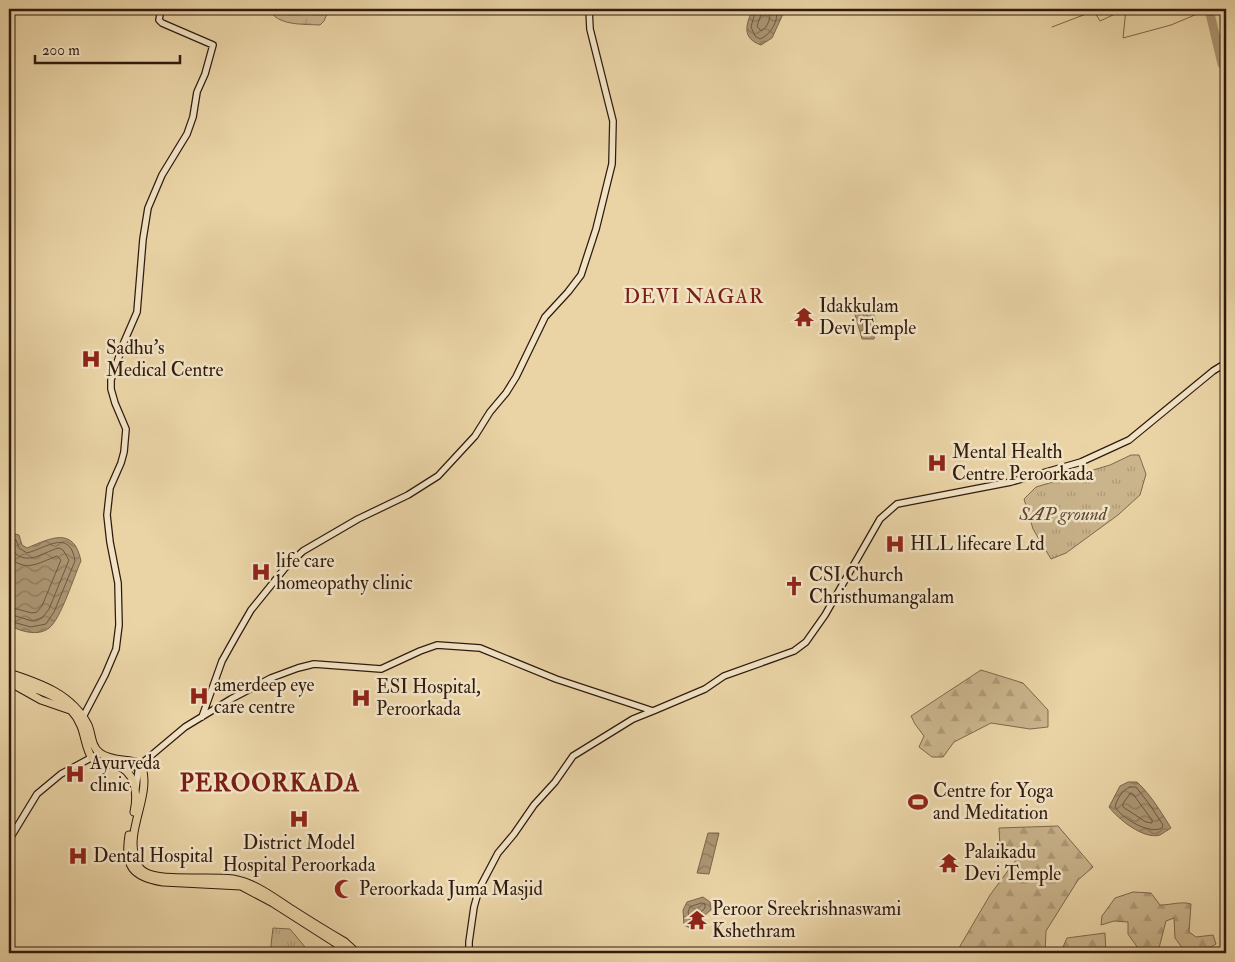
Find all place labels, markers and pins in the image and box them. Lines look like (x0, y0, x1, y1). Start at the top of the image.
place label: Idakkulam Devi Temple (819, 294, 916, 341)
temple icon: Idakkulam Devi Temple (793, 306, 815, 328)
place label: Sadhu's Medical Centre (106, 336, 223, 382)
hospital icon: Sadhu's Medical Centre (80, 348, 102, 370)
place label: Mental Health Centre Peroorkada (952, 440, 1094, 486)
hospital icon: Mental Health Centre Peroorkada (926, 452, 948, 474)
place label: HLL lifecare Ltd (910, 532, 1045, 556)
hospital icon: HLL lifecare Ltd (884, 533, 906, 555)
place label: life care homeopathy clinic (276, 549, 413, 596)
hospital icon: life care homeopathy clinic (250, 561, 272, 583)
place label: CSI Church Christhumangalam (809, 563, 955, 609)
church icon: CSI Church Christhumangalam (783, 575, 805, 597)
place label: amerdeep eye care centre (214, 673, 314, 719)
place label: ESI Hospital, Peroorkada (376, 675, 481, 721)
hospital icon: amerdeep eye care centre (188, 685, 210, 707)
hospital icon: ESI Hospital, Peroorkada (350, 687, 372, 709)
place label: Ayurveda clinic (89, 751, 160, 797)
hospital icon: Ayurveda clinic (64, 763, 86, 785)
place label: Centre for Yoga and Meditation (933, 779, 1054, 825)
sports icon: Centre for Yoga and Meditation (907, 791, 929, 813)
hospital icon: District Model Hospital Peroorkada (288, 808, 310, 830)
place label: District Model Hospital Peroorkada (222, 831, 376, 878)
place label: Palaikadu Devi Temple (964, 840, 1061, 887)
place label: Dental Hospital (93, 844, 213, 869)
hospital icon: Dental Hospital (67, 845, 89, 867)
temple icon: Palaikadu Devi Temple (938, 852, 960, 874)
place label: Peroorkada Juma Masjid (359, 877, 543, 901)
mosque icon: Peroorkada Juma Masjid (333, 878, 355, 900)
place label: Peroor Sreekrishnaswami Kshethram (712, 897, 901, 943)
temple icon: Peroor Sreekrishnaswami Kshethram (686, 909, 708, 931)

